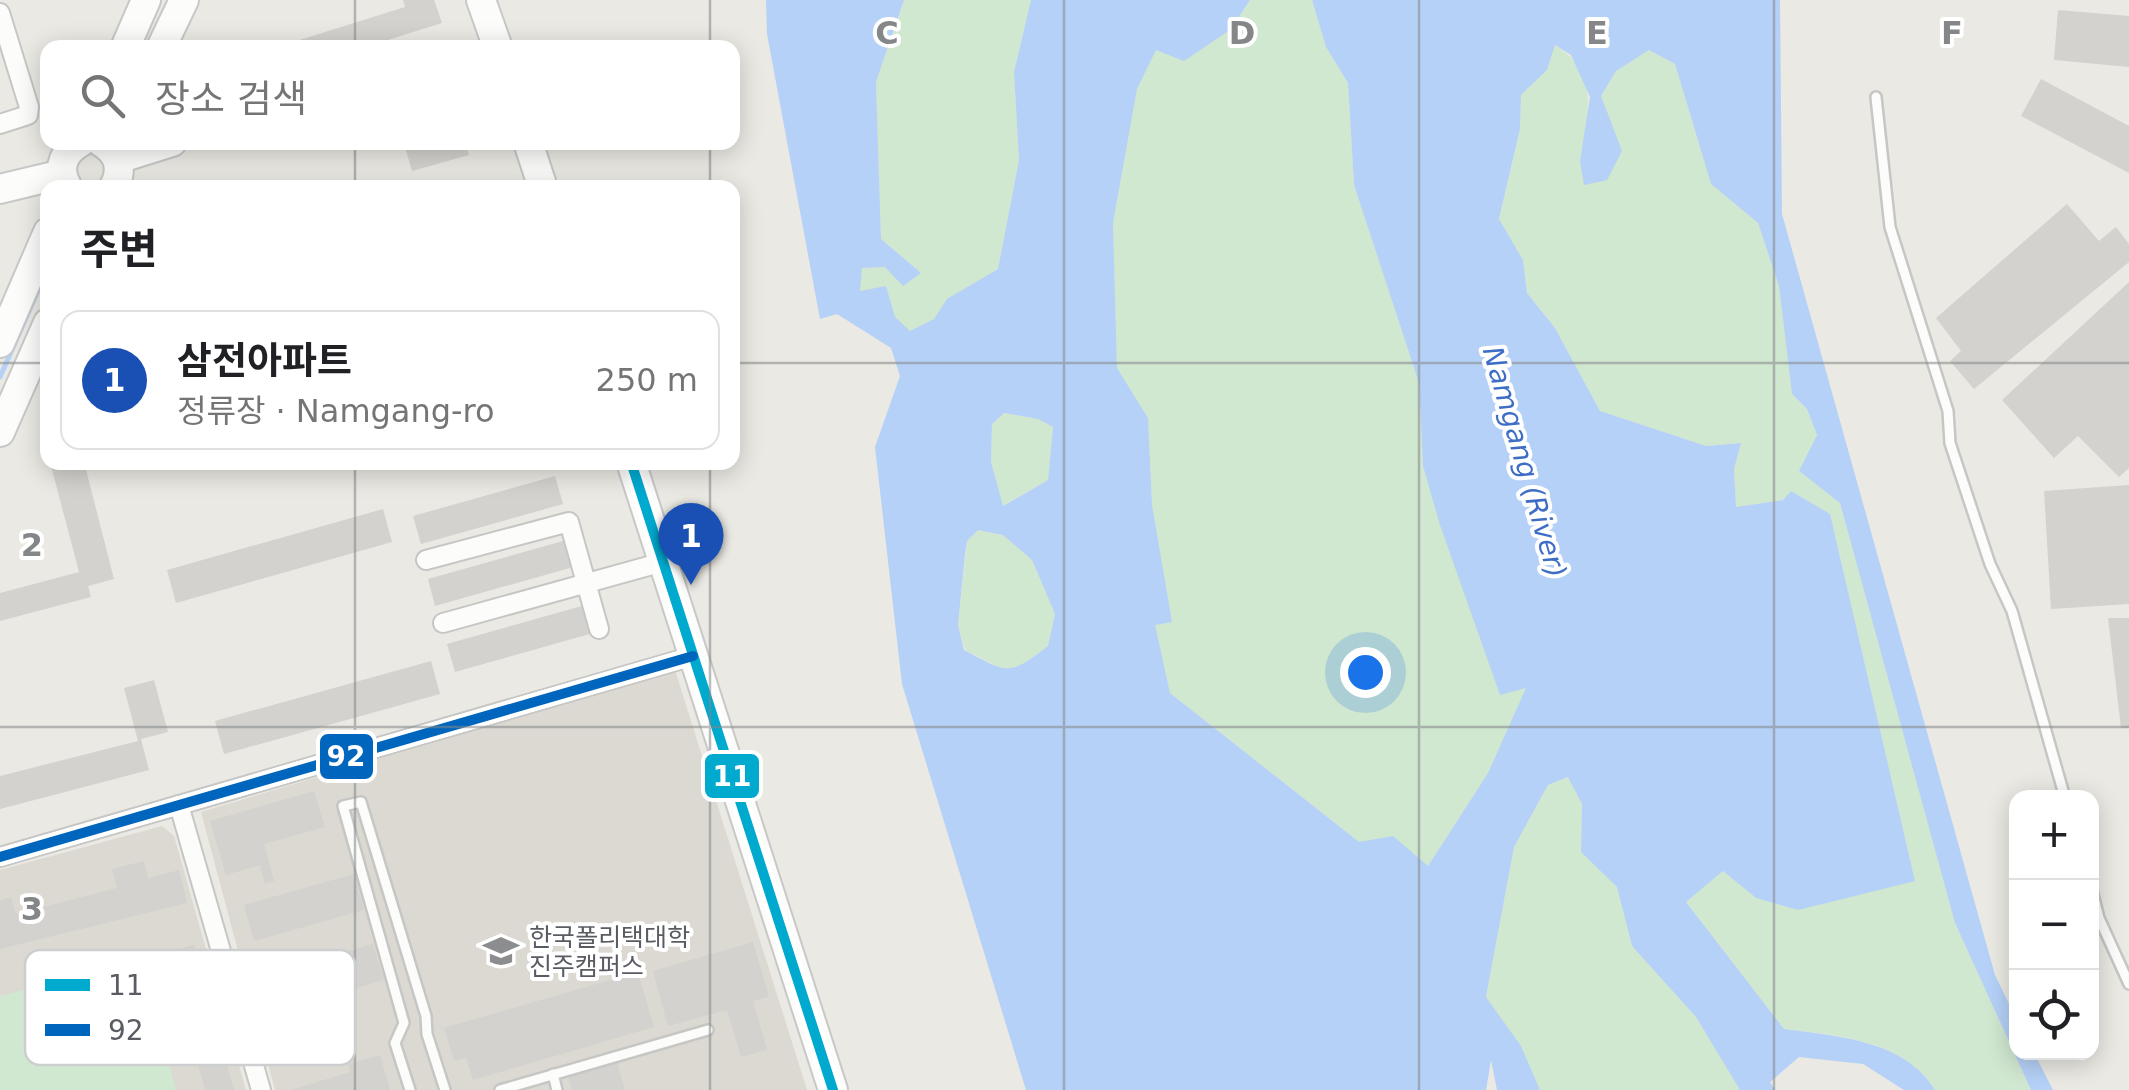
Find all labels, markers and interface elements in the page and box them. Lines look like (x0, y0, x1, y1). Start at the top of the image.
text: C (875, 14, 899, 52)
text: D (1229, 14, 1255, 52)
text: E (1586, 14, 1608, 52)
text: F (1941, 14, 1963, 52)
search box (40, 40, 740, 150)
icon: search (75, 68, 130, 123)
text: 장소 검색 (155, 77, 307, 121)
text: 주변 (80, 225, 157, 274)
text: 삼전아파트 (177, 339, 352, 383)
water label: Namgang (River) (1476, 343, 1573, 582)
text: 1 (103, 361, 126, 399)
text: 250 m (596, 361, 698, 399)
text: 정류장 · Namgang-ro (177, 392, 495, 430)
pin: 1 (658, 502, 724, 585)
text: 2 (21, 526, 43, 564)
your location (1340, 647, 1391, 698)
line badge: 92 (318, 732, 375, 781)
text: 92 (327, 740, 365, 773)
line badge: 11 (703, 752, 761, 800)
text: 11 (713, 760, 751, 793)
map controls (2009, 790, 2099, 1060)
button: + (2009, 790, 2099, 880)
button: − (2009, 880, 2099, 970)
text: 3 (21, 890, 43, 928)
place label: 한국폴리택대학 진주캠퍼스 (529, 923, 690, 981)
school or university icon: 한국폴리택대학 진주캠퍼스 (482, 932, 520, 970)
legend (25, 950, 355, 1065)
text: 11 (108, 969, 144, 1002)
button: locate (2009, 970, 2099, 1060)
text: 92 (108, 1014, 144, 1047)

